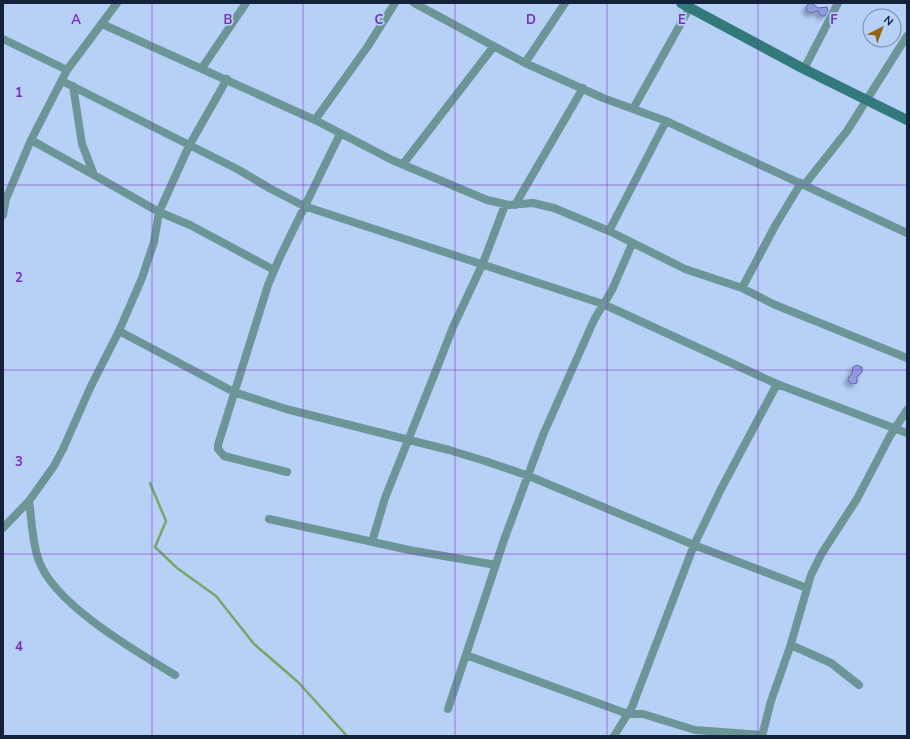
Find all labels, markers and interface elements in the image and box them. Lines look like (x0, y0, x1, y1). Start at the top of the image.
north arrow (862, 8, 902, 48)
text: A (71, 11, 81, 29)
text: B (224, 11, 233, 29)
text: C (375, 11, 384, 29)
text: D (526, 11, 536, 29)
text: E (678, 11, 686, 29)
text: F (830, 11, 838, 29)
text: N (880, 13, 896, 29)
text: 1 (15, 84, 23, 102)
text: 2 (15, 269, 23, 287)
text: 3 (15, 453, 23, 471)
text: 4 (15, 638, 23, 656)

